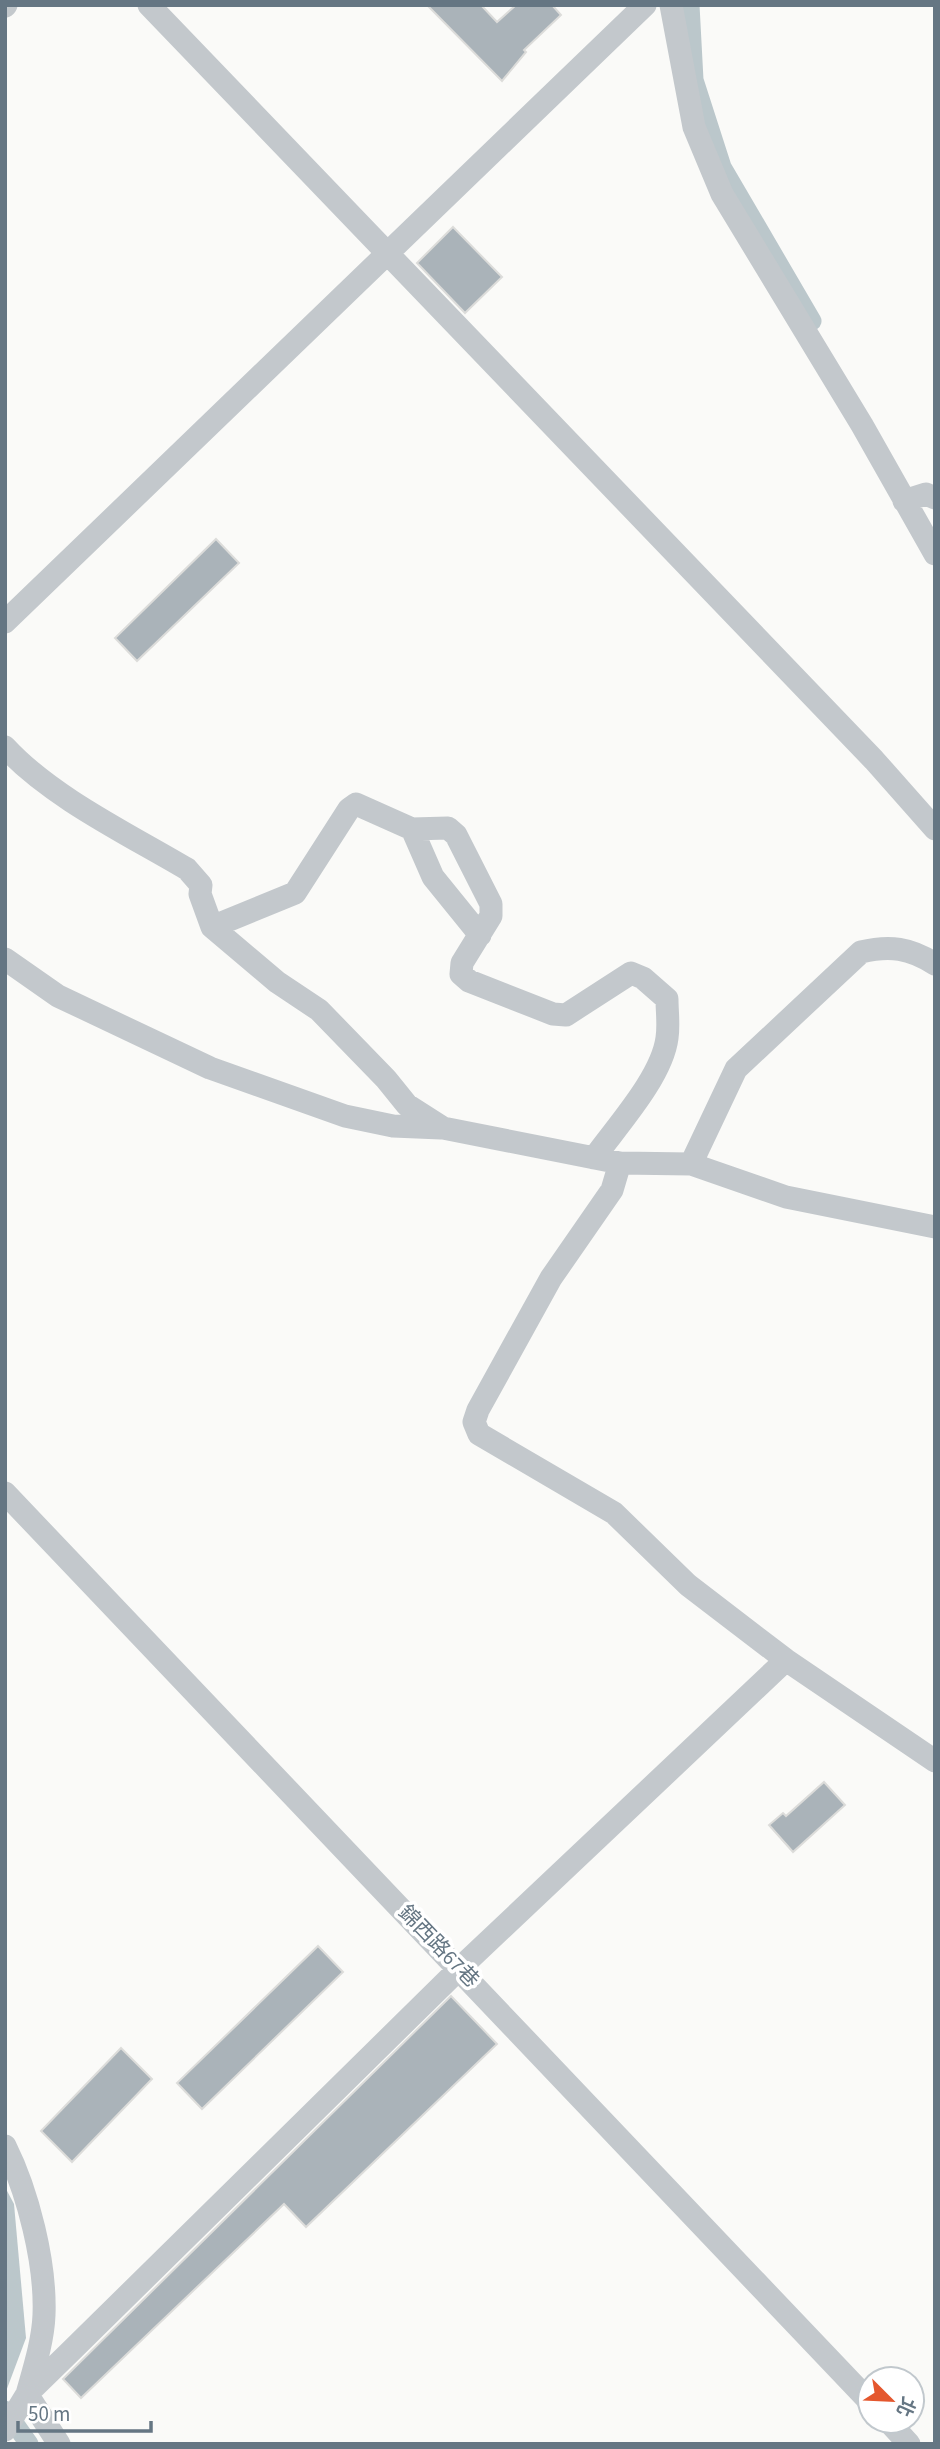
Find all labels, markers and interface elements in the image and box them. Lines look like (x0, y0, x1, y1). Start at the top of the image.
street label: 錦西路67巷 (392, 1898, 486, 1994)
north arrow (856, 2365, 926, 2435)
scale bar (18, 2390, 150, 2434)
text: 北 (889, 2392, 921, 2420)
text: 50 m (28, 2399, 70, 2429)

